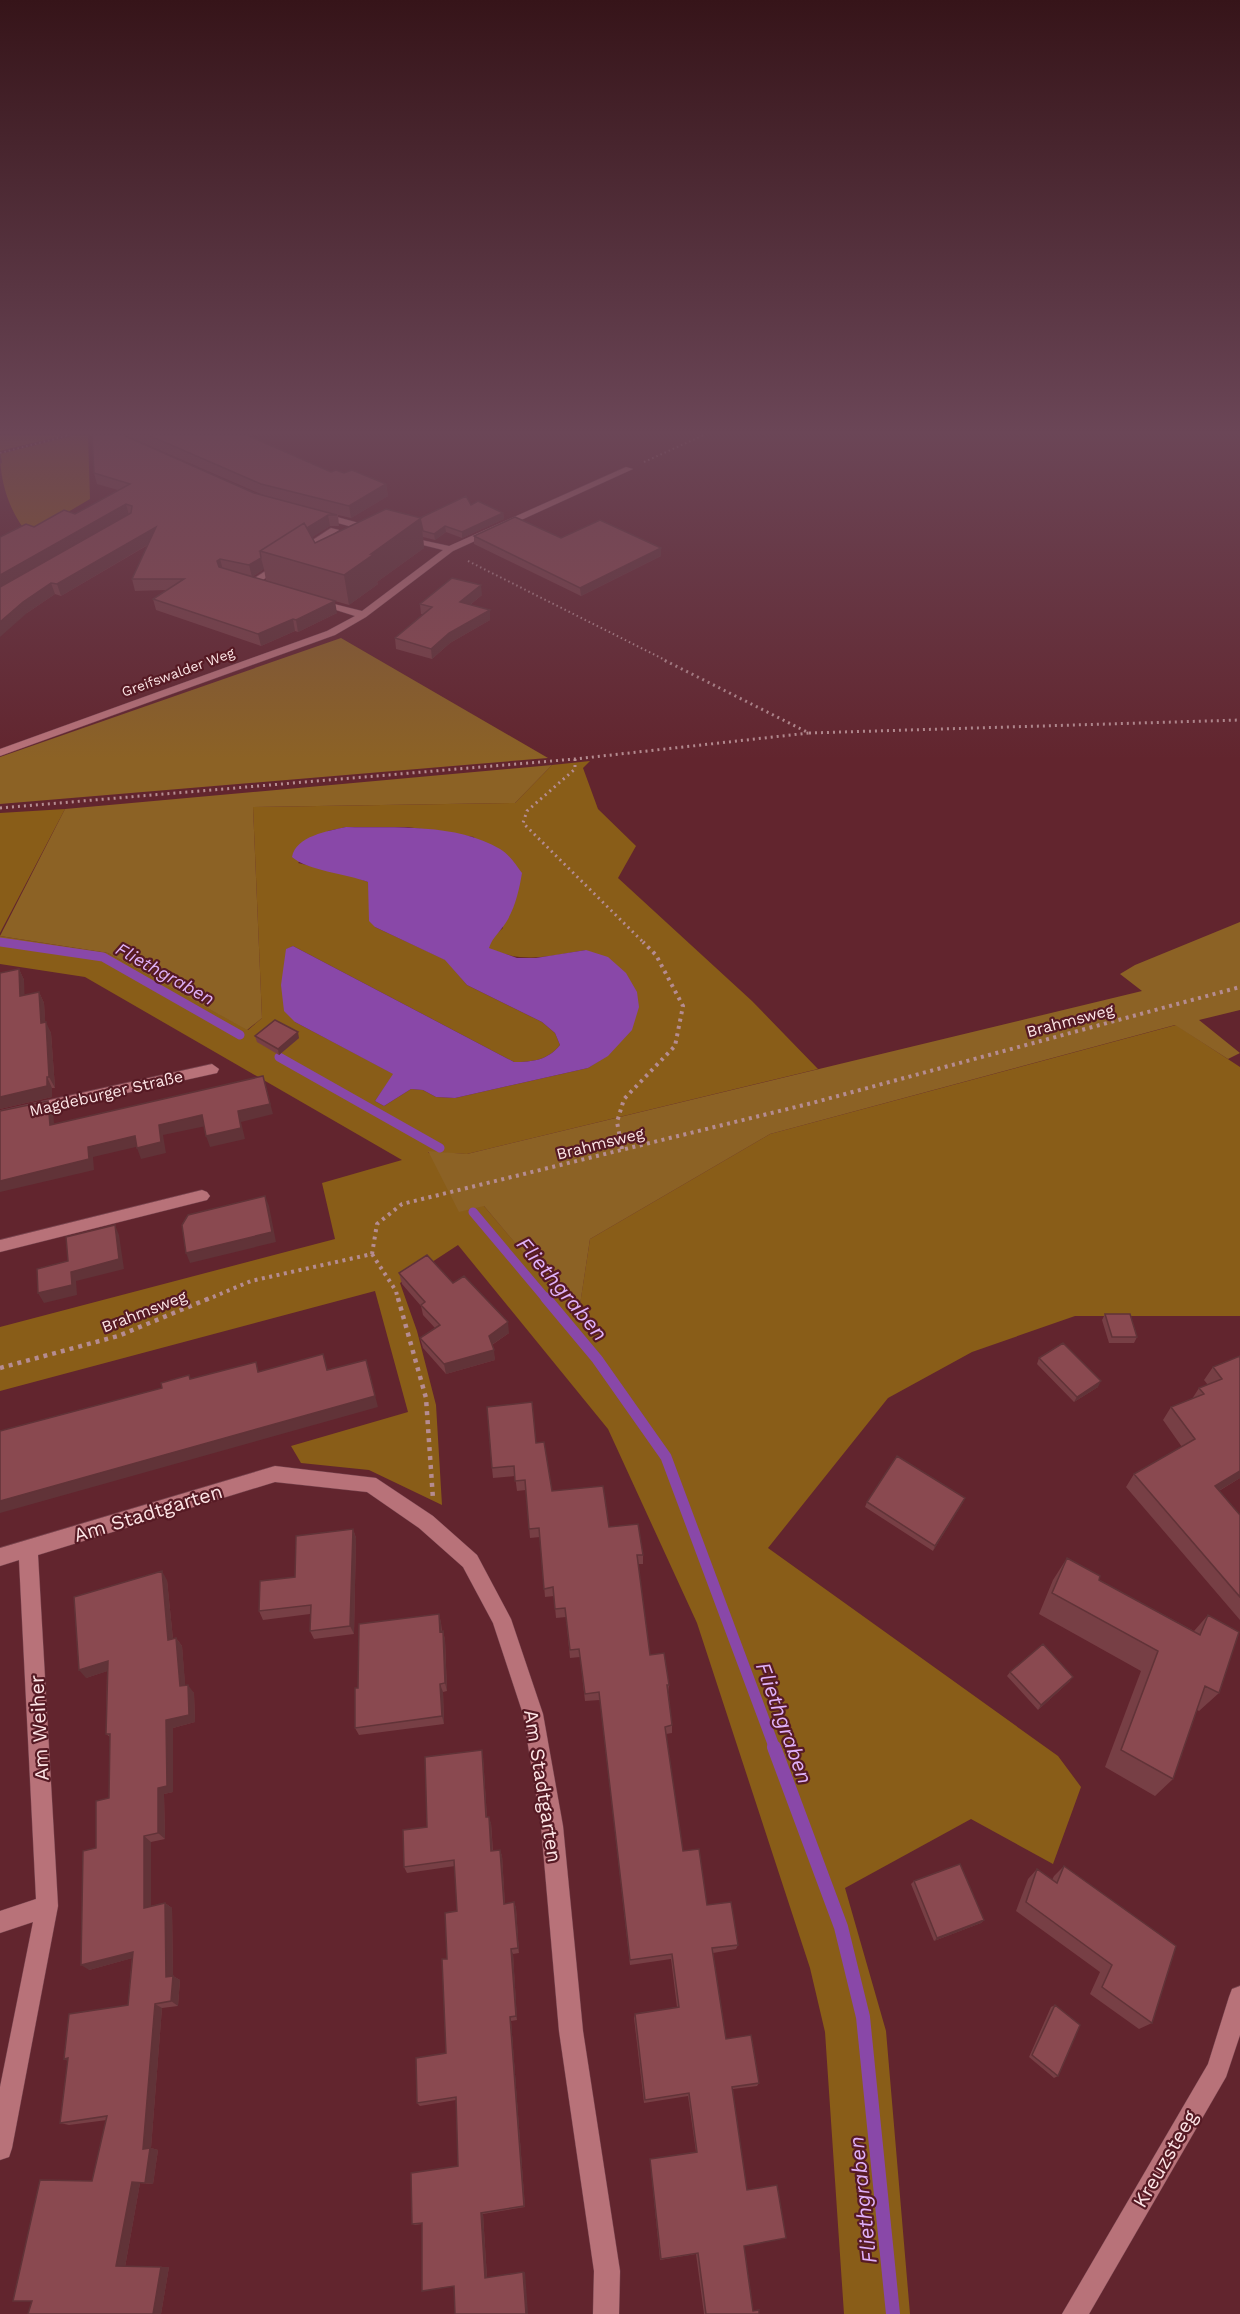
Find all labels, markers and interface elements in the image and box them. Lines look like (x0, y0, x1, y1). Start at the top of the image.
street label: Greifswalder Weg (119, 644, 237, 700)
water label: Fliethgraben (112, 938, 218, 1009)
street label: Brahmsweg (1024, 1000, 1116, 1041)
street label: Magdeburger Straße (27, 1067, 185, 1120)
street label: Brahmsweg (554, 1123, 646, 1164)
water label: Fliethgraben (512, 1232, 613, 1346)
street label: Brahmsweg (99, 1286, 190, 1336)
street label: Am Stadtgarten (71, 1479, 225, 1547)
water label: Fliethgraben (751, 1659, 818, 1787)
street label: Am Weiher (24, 1674, 54, 1782)
street label: Am Stadtgarten (519, 1708, 567, 1864)
street label: Kreuzsteeg (1128, 2106, 1203, 2212)
water label: Fliethgraben (843, 2135, 882, 2265)

